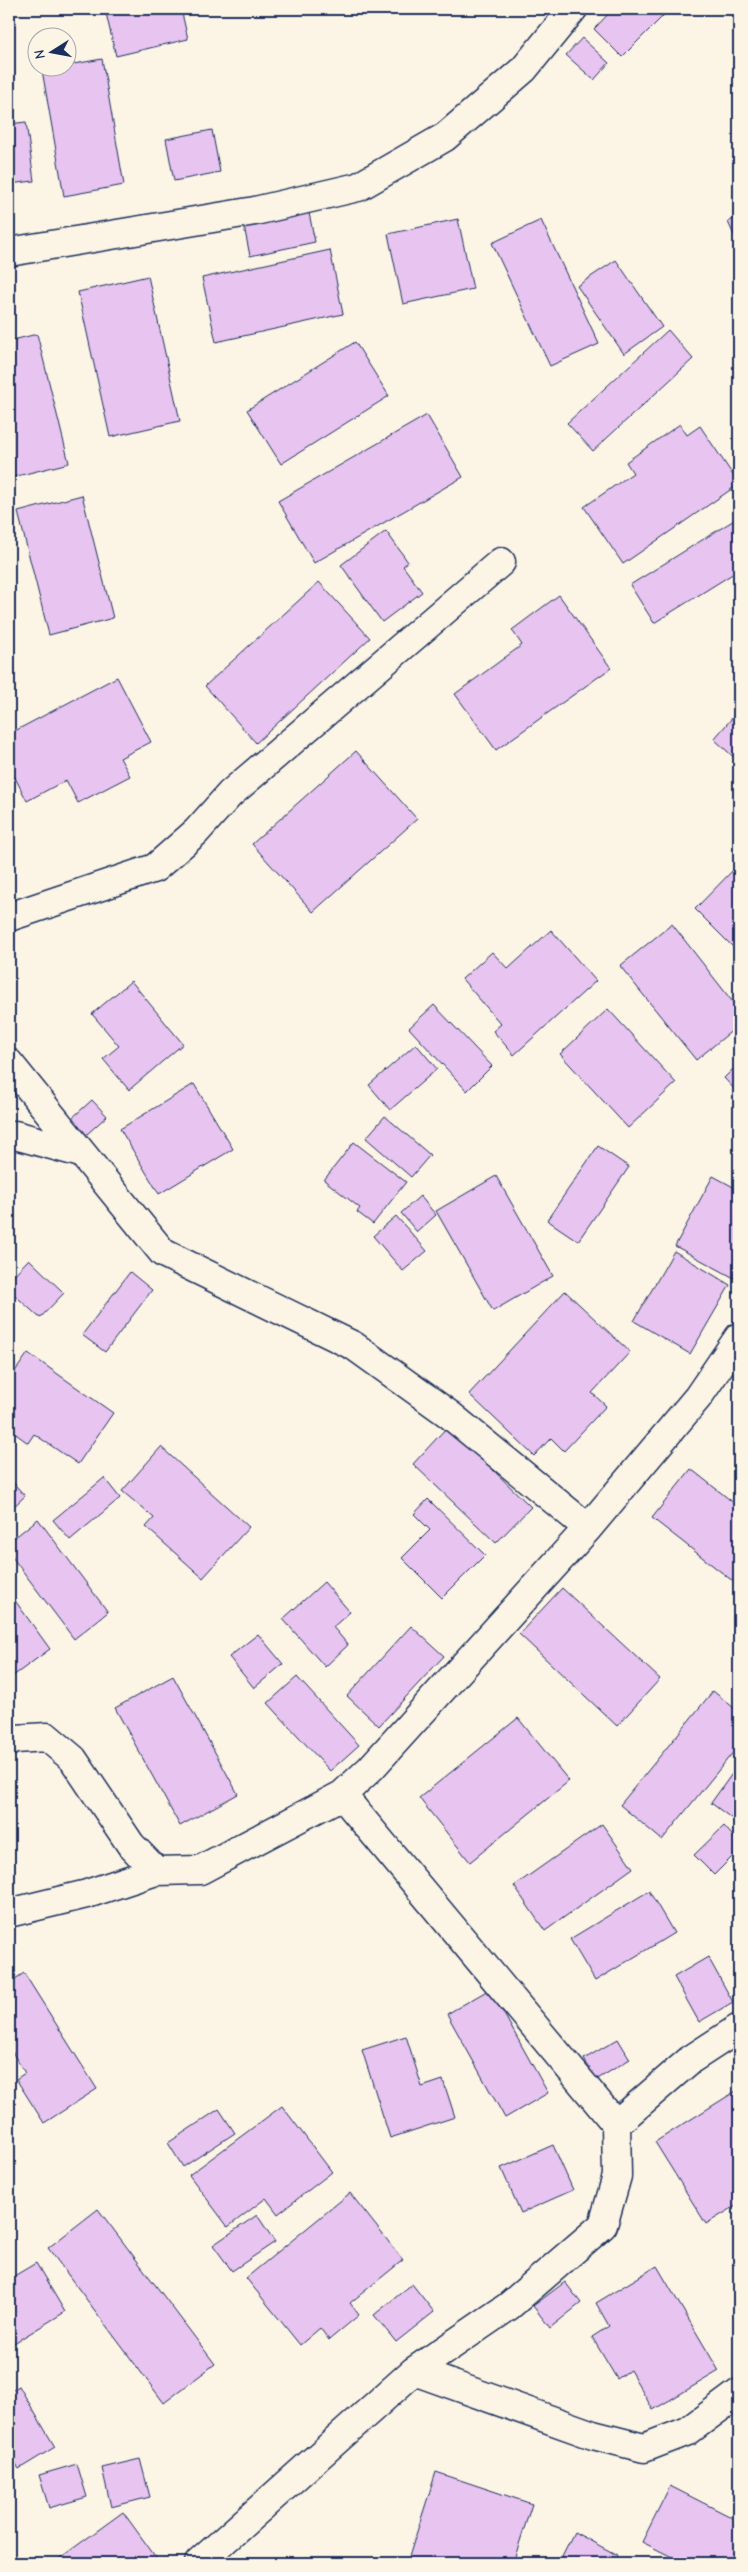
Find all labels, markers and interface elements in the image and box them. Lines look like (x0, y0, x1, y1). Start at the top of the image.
north arrow (28, 28, 78, 78)
text: N (31, 48, 49, 60)

